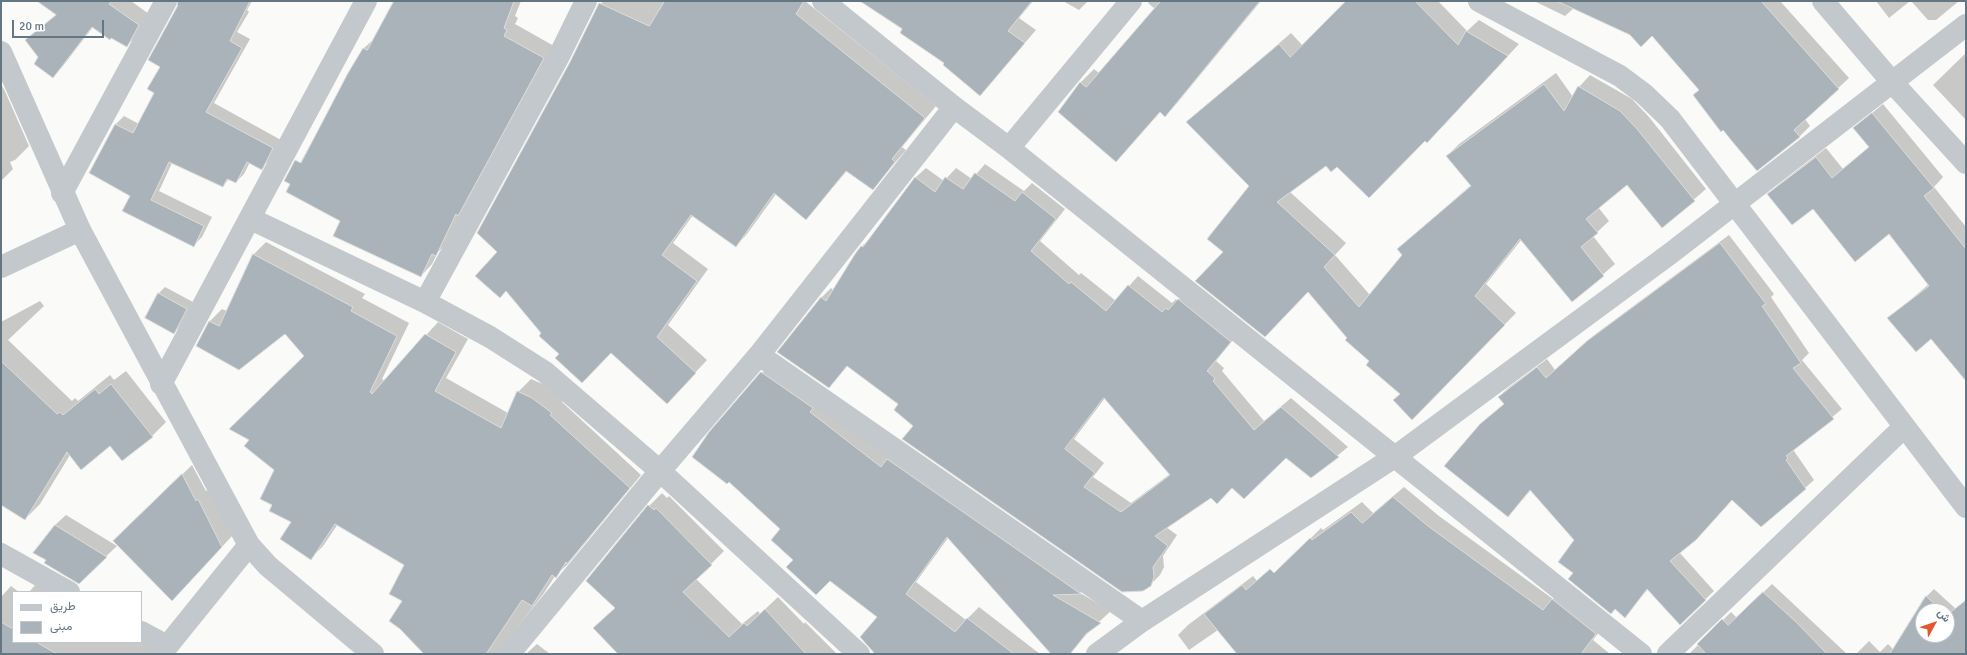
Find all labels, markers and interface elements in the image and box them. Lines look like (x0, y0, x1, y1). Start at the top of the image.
scale bar (14, 12, 106, 38)
text: 20 m (19, 19, 44, 34)
legend (12, 591, 142, 643)
text: طريق (50, 599, 75, 614)
north arrow (1915, 603, 1955, 643)
text: ش (1935, 606, 1953, 625)
text: مبنى (50, 619, 72, 634)

